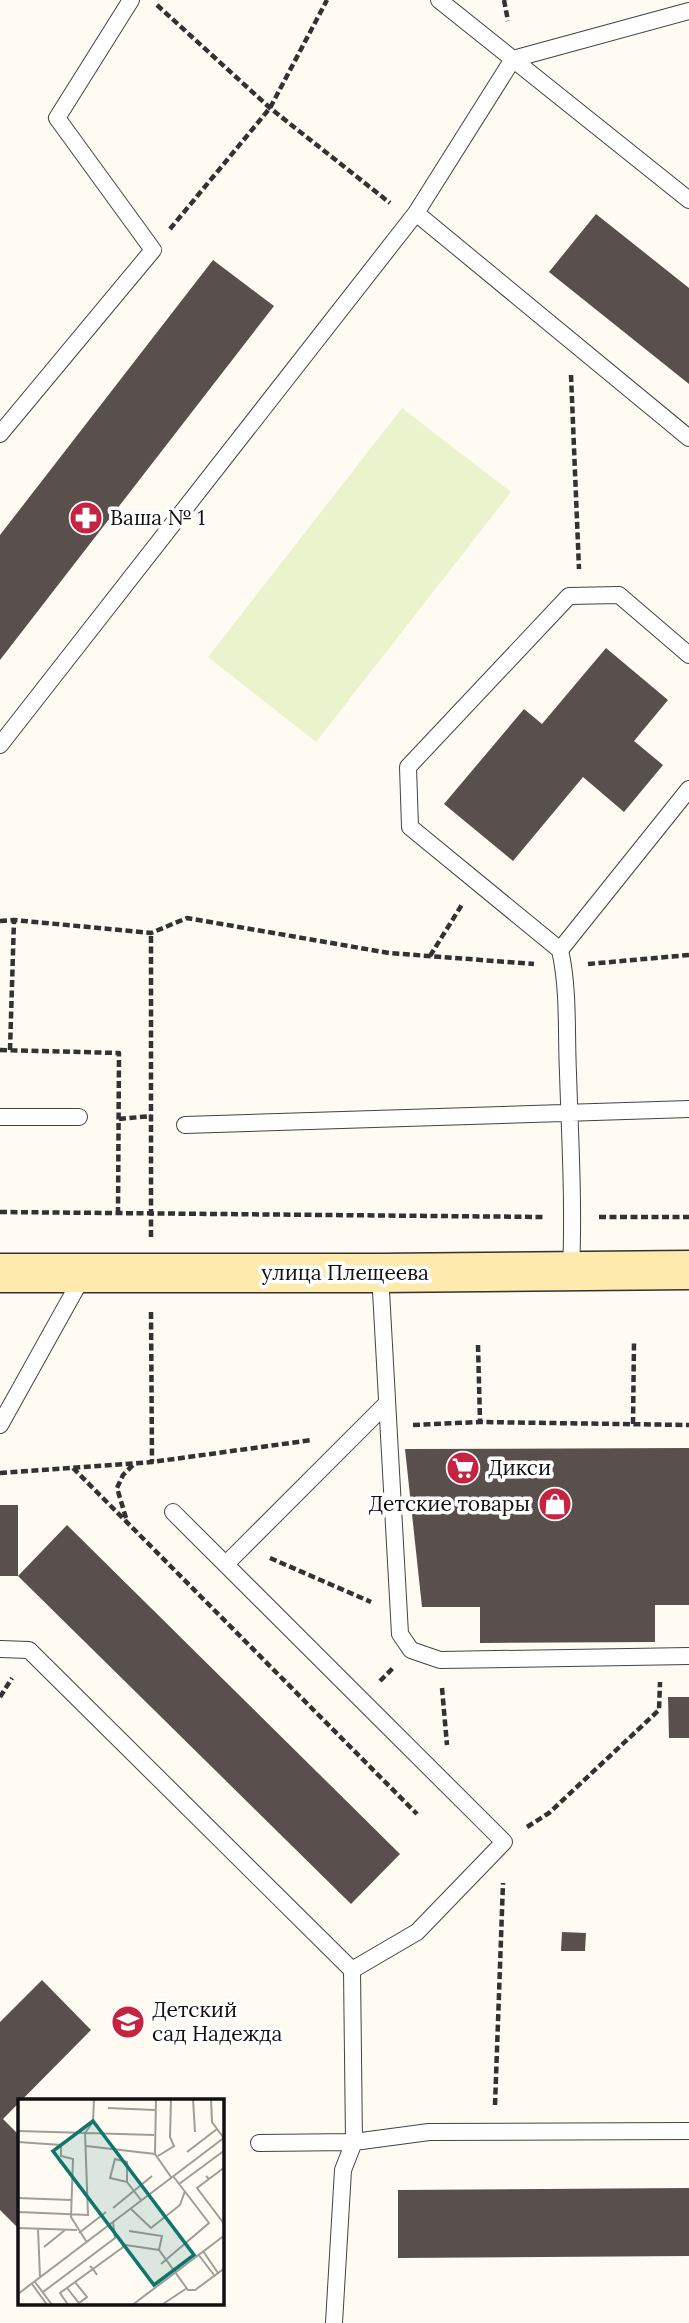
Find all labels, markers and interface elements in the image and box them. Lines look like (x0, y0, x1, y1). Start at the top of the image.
pharmacy icon: Ваша № 1 (67, 499, 105, 537)
place label: Ваша № 1 (110, 504, 205, 531)
street label: улица Плещеева (261, 1259, 429, 1286)
supermarket icon: Дикси (444, 1449, 482, 1487)
place label: Дикси (488, 1454, 551, 1481)
shop icon: Детские товары (536, 1485, 574, 1523)
place label: Детские товары (369, 1490, 530, 1517)
place label: Детский сад Надежда (152, 1996, 282, 2047)
school or university icon: Детский сад Надежда (109, 2003, 147, 2041)
inset map (18, 2099, 224, 2306)

